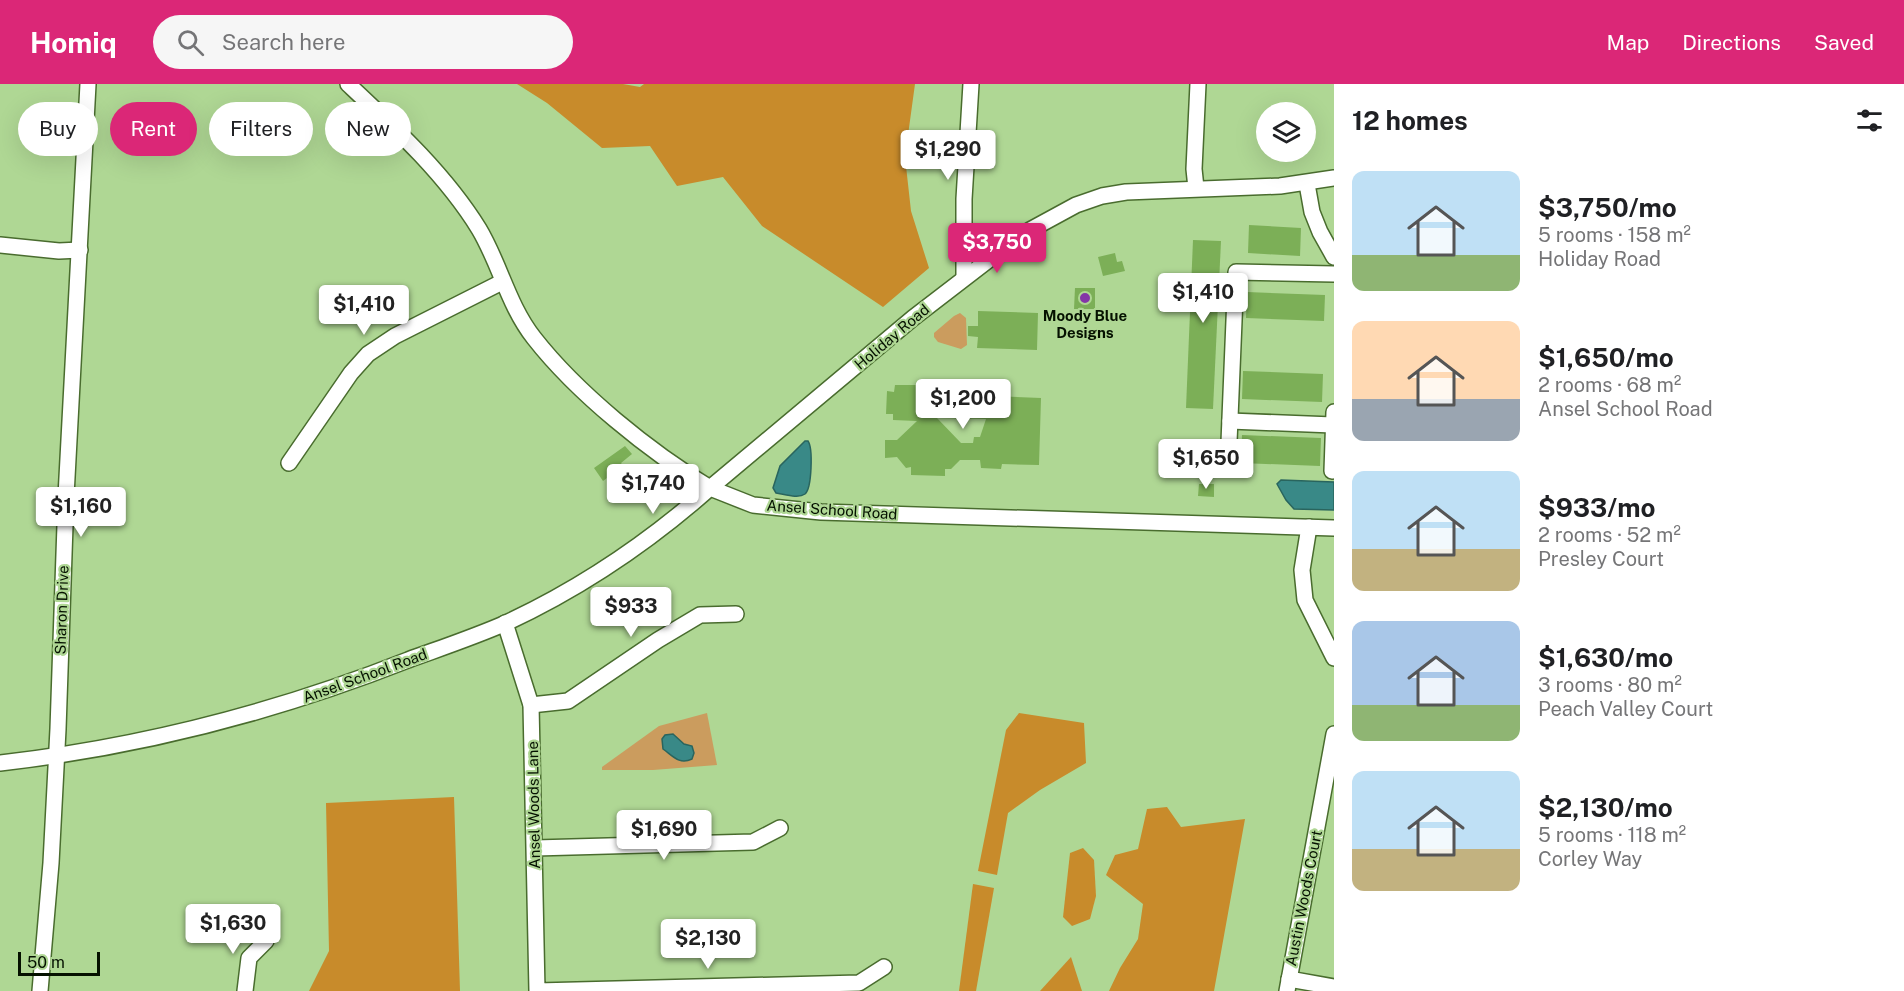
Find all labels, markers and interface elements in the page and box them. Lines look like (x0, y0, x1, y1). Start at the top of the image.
search box (153, 15, 573, 69)
text: Homiq (30, 26, 117, 59)
icon: search (174, 26, 207, 59)
text: Search here (222, 29, 345, 55)
text: Map (1607, 30, 1649, 55)
text: Directions (1682, 30, 1781, 55)
text: Saved (1814, 30, 1874, 55)
chip: Buy (18, 102, 98, 156)
chip: Rent (110, 102, 197, 156)
chip: Filters (209, 102, 313, 156)
chip: New (325, 102, 411, 156)
map controls (1256, 102, 1316, 162)
button: layers (1256, 102, 1316, 162)
icon: filters (1853, 104, 1886, 137)
text: 12 homes (1352, 105, 1468, 136)
pin: $1,290 (899, 130, 997, 181)
text: $1,290 (915, 137, 981, 161)
text: $3,750/mo (1538, 192, 1677, 223)
icon: home (1400, 195, 1472, 267)
pin: $3,750 (948, 223, 1046, 274)
text: 5 rooms · 158 m² (1538, 223, 1691, 247)
text: $3,750 (962, 230, 1032, 254)
text: Holiday Road (1538, 247, 1661, 271)
pin: $1,410 (1154, 273, 1252, 324)
text: $1,410 (1172, 280, 1234, 304)
pin: $1,410 (315, 285, 413, 336)
marker: Moody Blue Designs (1078, 291, 1092, 305)
text: $1,410 (333, 292, 395, 316)
street label: Holiday Road (851, 300, 932, 373)
place label: Moody Blue Designs (1043, 307, 1127, 341)
text: $1,650/mo (1538, 342, 1674, 373)
icon: home (1400, 345, 1472, 417)
text: 2 rooms · 68 m² (1538, 373, 1681, 397)
pin: $1,200 (914, 379, 1012, 430)
text: $1,200 (930, 386, 996, 410)
text: Ansel School Road (1538, 397, 1713, 421)
pin: $1,650 (1157, 439, 1255, 490)
text: $1,650 (1172, 446, 1240, 470)
pin: $1,740 (604, 464, 702, 515)
text: $1,740 (621, 471, 685, 495)
pin: $1,160 (32, 487, 130, 538)
text: $933/mo (1538, 492, 1655, 523)
text: $1,160 (50, 494, 112, 518)
icon: home (1400, 495, 1472, 567)
street label: Ansel School Road (766, 496, 898, 523)
text: 2 rooms · 52 m² (1538, 523, 1681, 547)
text: Presley Court (1538, 547, 1664, 571)
street label: Sharon Drive (51, 565, 72, 655)
pin: $933 (595, 587, 667, 638)
text: $933 (604, 594, 658, 618)
text: $1,630/mo (1538, 642, 1673, 673)
street label: Ansel School Road (300, 645, 429, 706)
icon: home (1400, 645, 1472, 717)
text: 3 rooms · 80 m² (1538, 673, 1682, 697)
text: Peach Valley Court (1538, 697, 1713, 721)
street label: Ansel Woods Lane (524, 741, 543, 869)
text: $2,130/mo (1538, 792, 1673, 823)
icon: home (1400, 795, 1472, 867)
pin: $1,690 (615, 810, 713, 861)
text: $1,690 (631, 817, 697, 841)
text: 5 rooms · 118 m² (1538, 823, 1686, 847)
street label: Austin Woods Court (1282, 828, 1325, 967)
text: Corley Way (1538, 847, 1642, 871)
pin: $1,630 (184, 904, 282, 955)
text: $1,630 (200, 911, 267, 935)
pin: $2,130 (659, 919, 757, 970)
text: $2,130 (675, 926, 741, 950)
scale bar (18, 949, 100, 976)
text: 50 m (27, 953, 65, 972)

